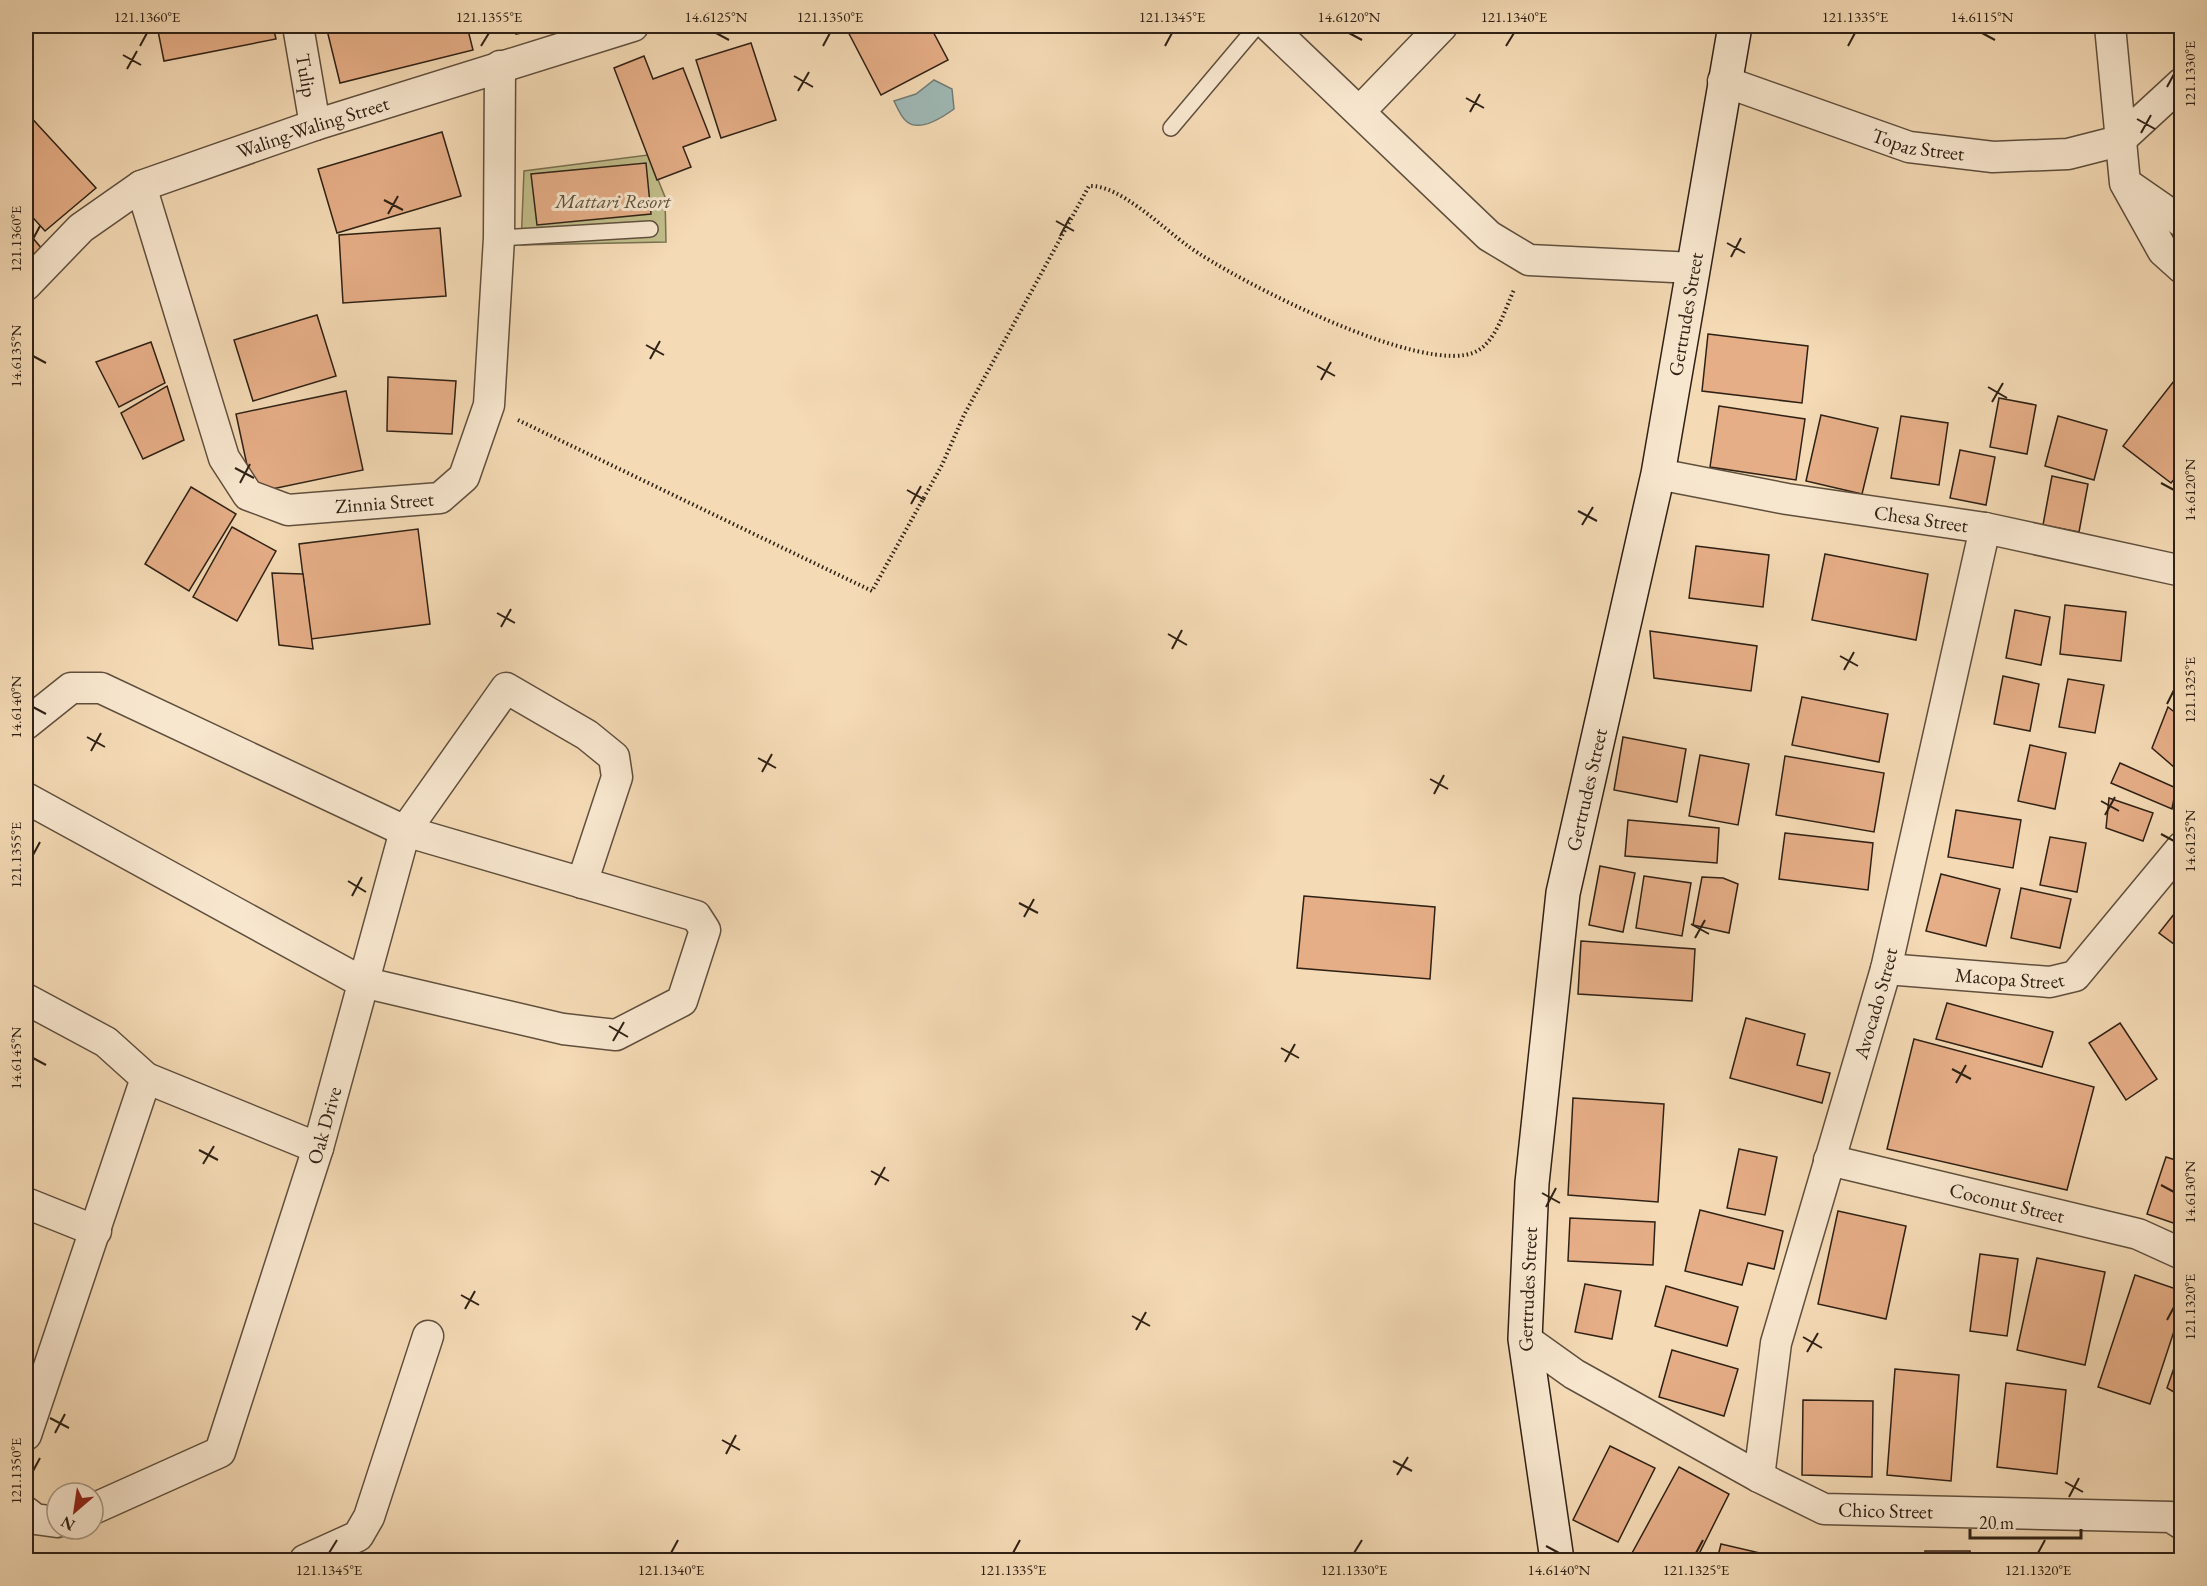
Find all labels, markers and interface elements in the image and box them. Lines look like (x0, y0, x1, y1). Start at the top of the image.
text: 121.1360°E (114, 7, 181, 26)
text: 121.1355°E (456, 7, 523, 26)
text: 14.6125°N (685, 7, 748, 26)
text: 121.1350°E (797, 7, 864, 26)
text: 121.1345°E (1139, 7, 1206, 26)
text: 14.6120°N (1318, 7, 1381, 26)
text: 121.1340°E (1481, 7, 1548, 26)
text: 121.1335°E (1822, 7, 1889, 26)
text: 14.6115°N (1951, 7, 2014, 26)
text: 121.1330°E (2180, 40, 2199, 107)
street label: Tulip (290, 51, 323, 99)
street label: Waling-Waling Street (233, 90, 393, 164)
street label: Topaz Street (1868, 122, 1967, 167)
park label: Mattari Resort (554, 188, 672, 214)
text: 121.1360°E (6, 205, 25, 272)
street label: Gertrudes Street (1662, 250, 1709, 378)
text: 14.6135°N (6, 324, 25, 387)
text: 14.6120°N (2180, 458, 2199, 521)
street label: Zinnia Street (334, 485, 436, 519)
street label: Chesa Street (1872, 499, 1971, 538)
text: 121.1325°E (2180, 656, 2199, 723)
text: 14.6140°N (6, 675, 25, 738)
street label: Gertrudes Street (1560, 725, 1613, 854)
text: 14.6125°N (2180, 809, 2199, 872)
text: 121.1355°E (6, 821, 25, 888)
street label: Avocado Street (1847, 945, 1904, 1063)
street label: Macopa Street (1954, 962, 2067, 995)
text: 14.6145°N (6, 1026, 25, 1089)
street label: Oak Drive (301, 1084, 347, 1168)
text: 14.6130°N (2180, 1160, 2199, 1223)
street label: Coconut Street (1947, 1176, 2068, 1229)
street label: Gertrudes Street (1512, 1226, 1543, 1354)
text: 121.1320°E (2180, 1273, 2199, 1340)
text: 121.1350°E (6, 1437, 25, 1504)
north arrow (45, 1481, 105, 1541)
street label: Chico Street (1838, 1496, 1934, 1525)
scale bar (1970, 1502, 2081, 1540)
text: N (57, 1511, 79, 1536)
text: 20 m (1979, 1511, 2014, 1534)
text: 121.1345°E (296, 1560, 363, 1579)
text: 121.1340°E (638, 1560, 705, 1579)
text: 121.1335°E (980, 1560, 1047, 1579)
text: 121.1330°E (1321, 1560, 1388, 1579)
text: 14.6140°N (1528, 1560, 1591, 1579)
text: 121.1325°E (1663, 1560, 1730, 1579)
text: 121.1320°E (2005, 1560, 2072, 1579)

